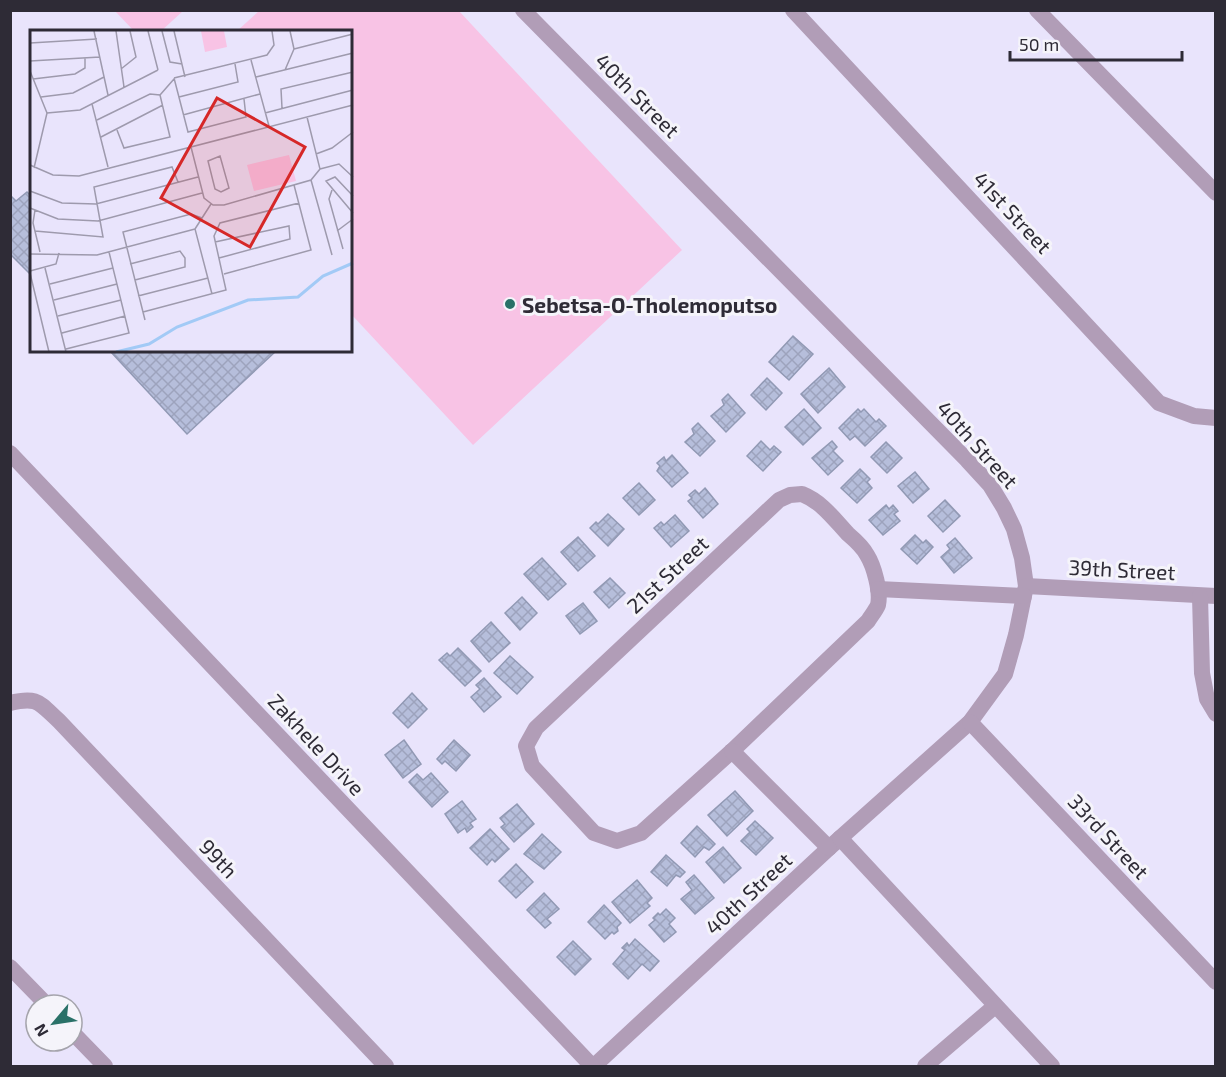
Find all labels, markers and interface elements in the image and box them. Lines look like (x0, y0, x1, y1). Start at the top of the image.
scale bar (1010, 24, 1182, 62)
inset map (30, 30, 352, 352)
text: 50 m (1019, 33, 1059, 55)
street label: 40th Street (591, 48, 685, 142)
street label: 41st Street (969, 166, 1057, 258)
place label: Sebetsa-O-Tholemoputso (522, 292, 777, 317)
marker: Sebetsa-O-Tholemoputso (503, 297, 517, 311)
street label: 40th Street (932, 395, 1024, 493)
street label: 21st Street (621, 530, 713, 618)
street label: 39th Street (1068, 554, 1176, 584)
street label: Zakhele Drive (264, 688, 370, 800)
street label: 33rd Street (1063, 788, 1155, 884)
street label: 99th (195, 833, 243, 883)
street label: 40th Street (700, 847, 796, 939)
north arrow (24, 993, 84, 1053)
text: N (29, 1021, 52, 1040)

